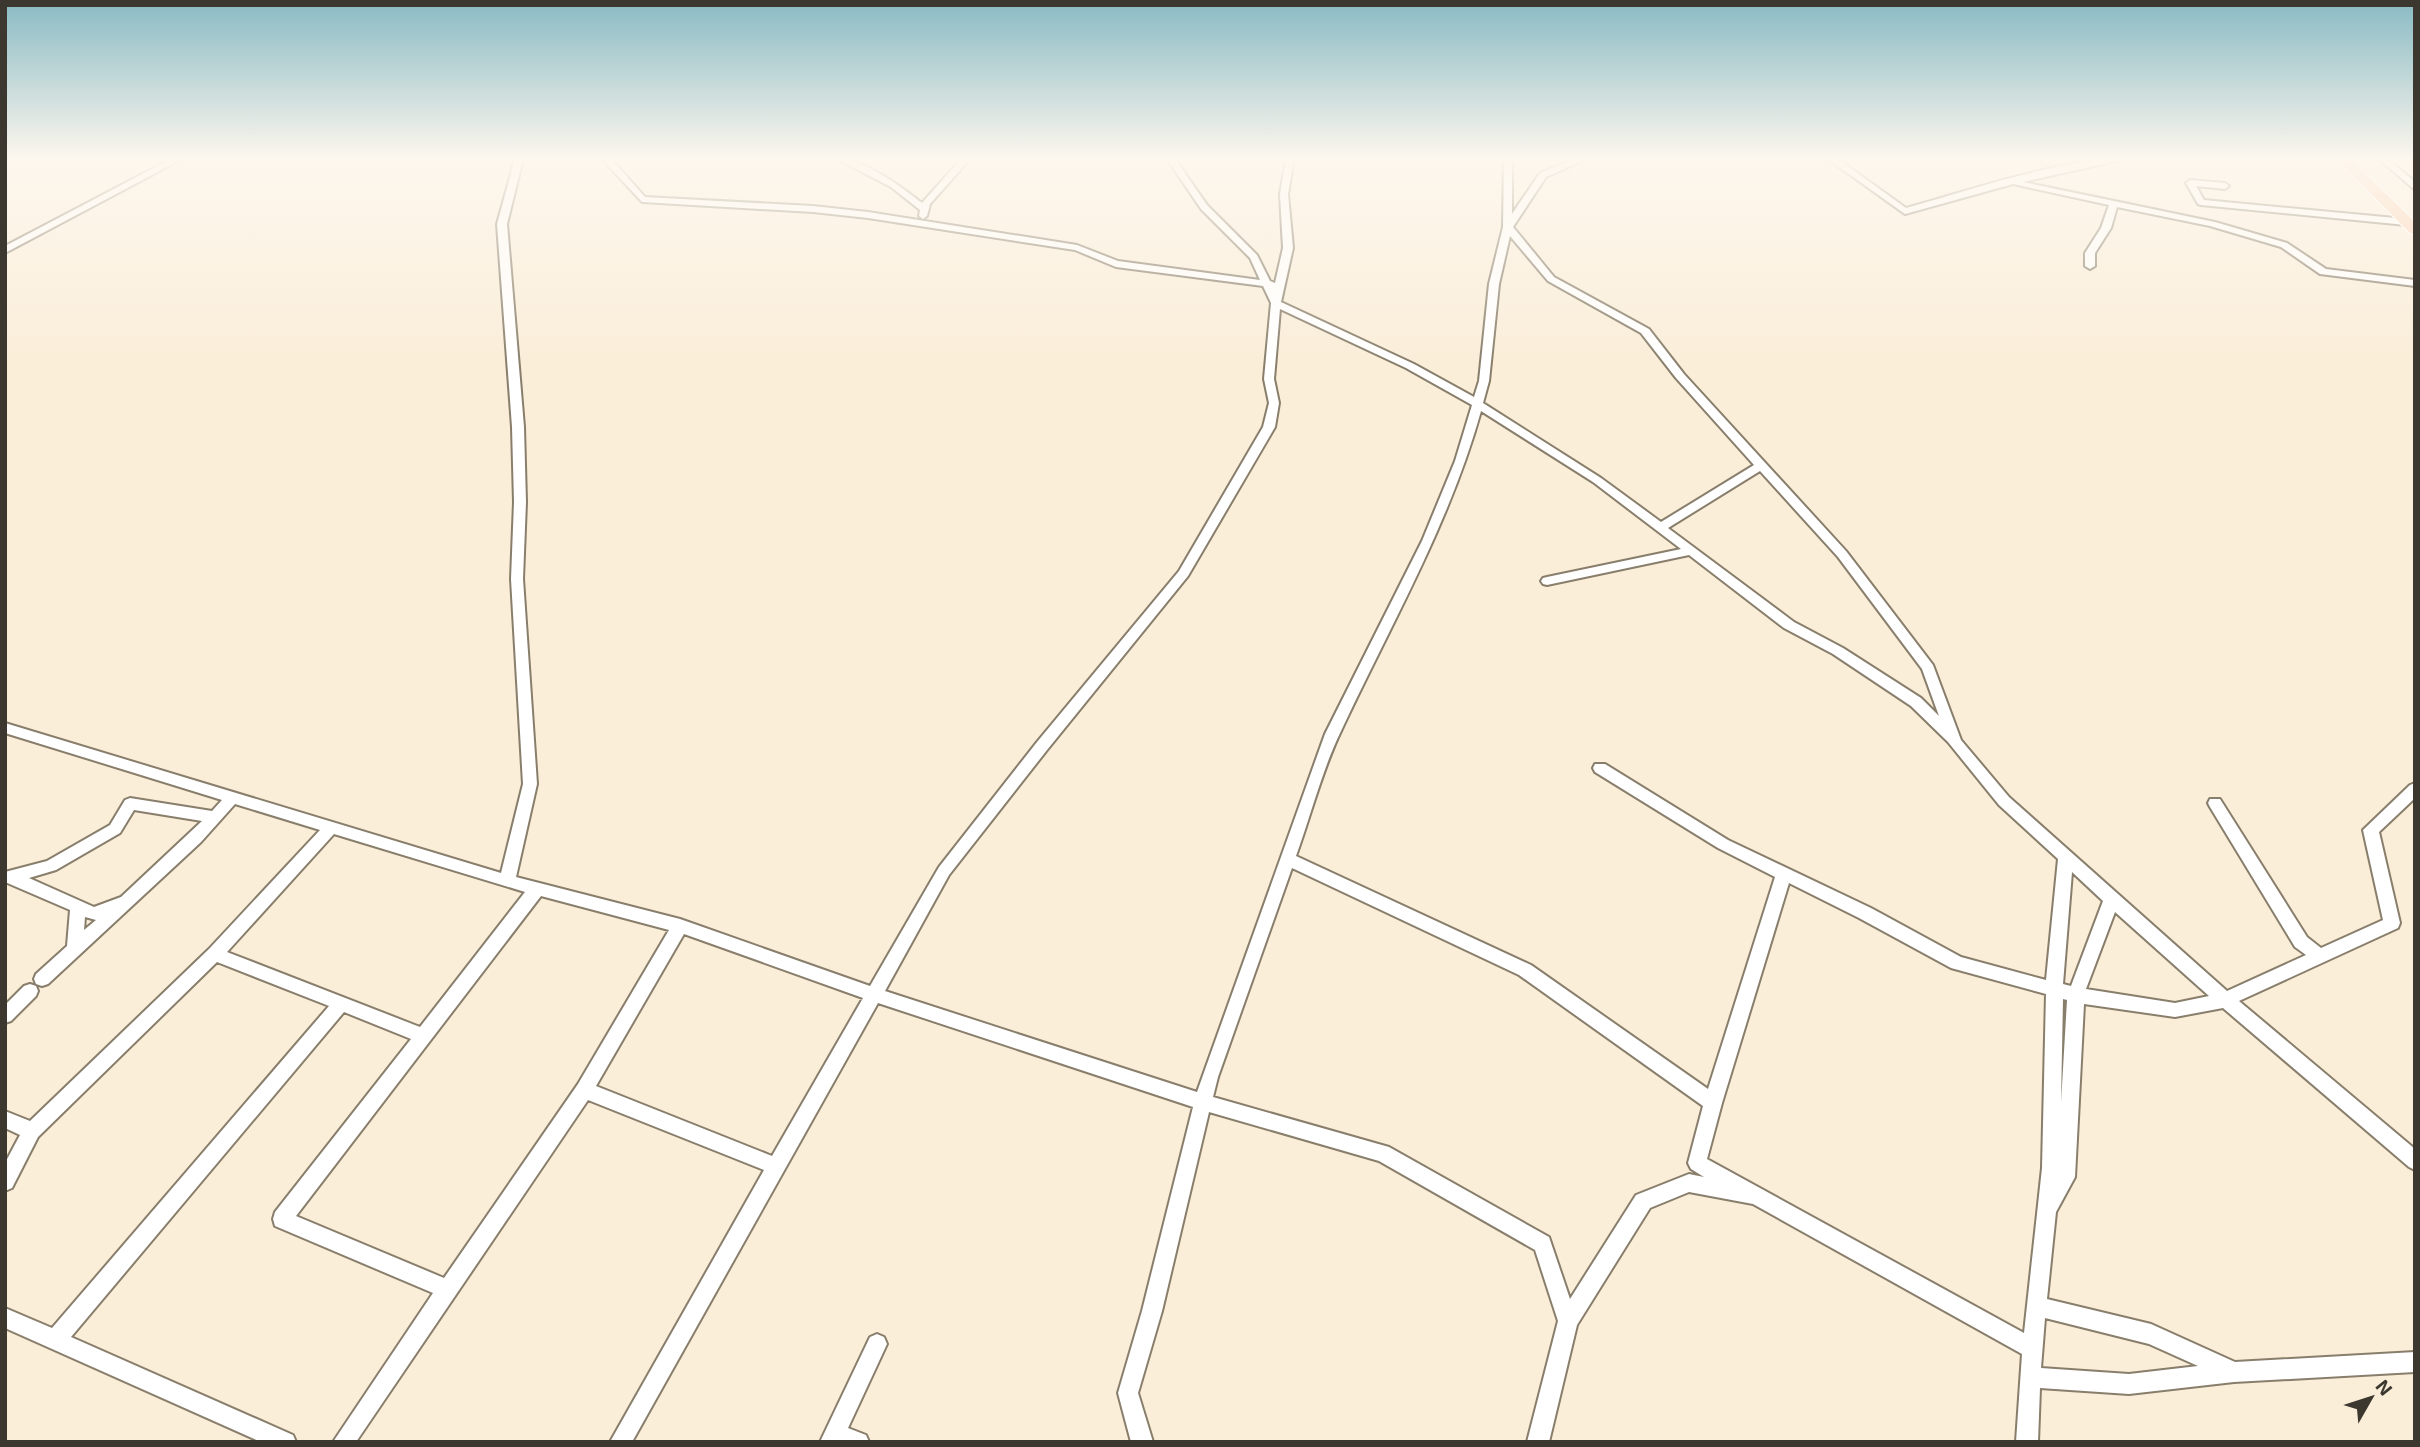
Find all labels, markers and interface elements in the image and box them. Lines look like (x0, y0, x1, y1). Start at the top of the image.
north arrow (2336, 1363, 2406, 1433)
text: N (2371, 1374, 2398, 1400)

